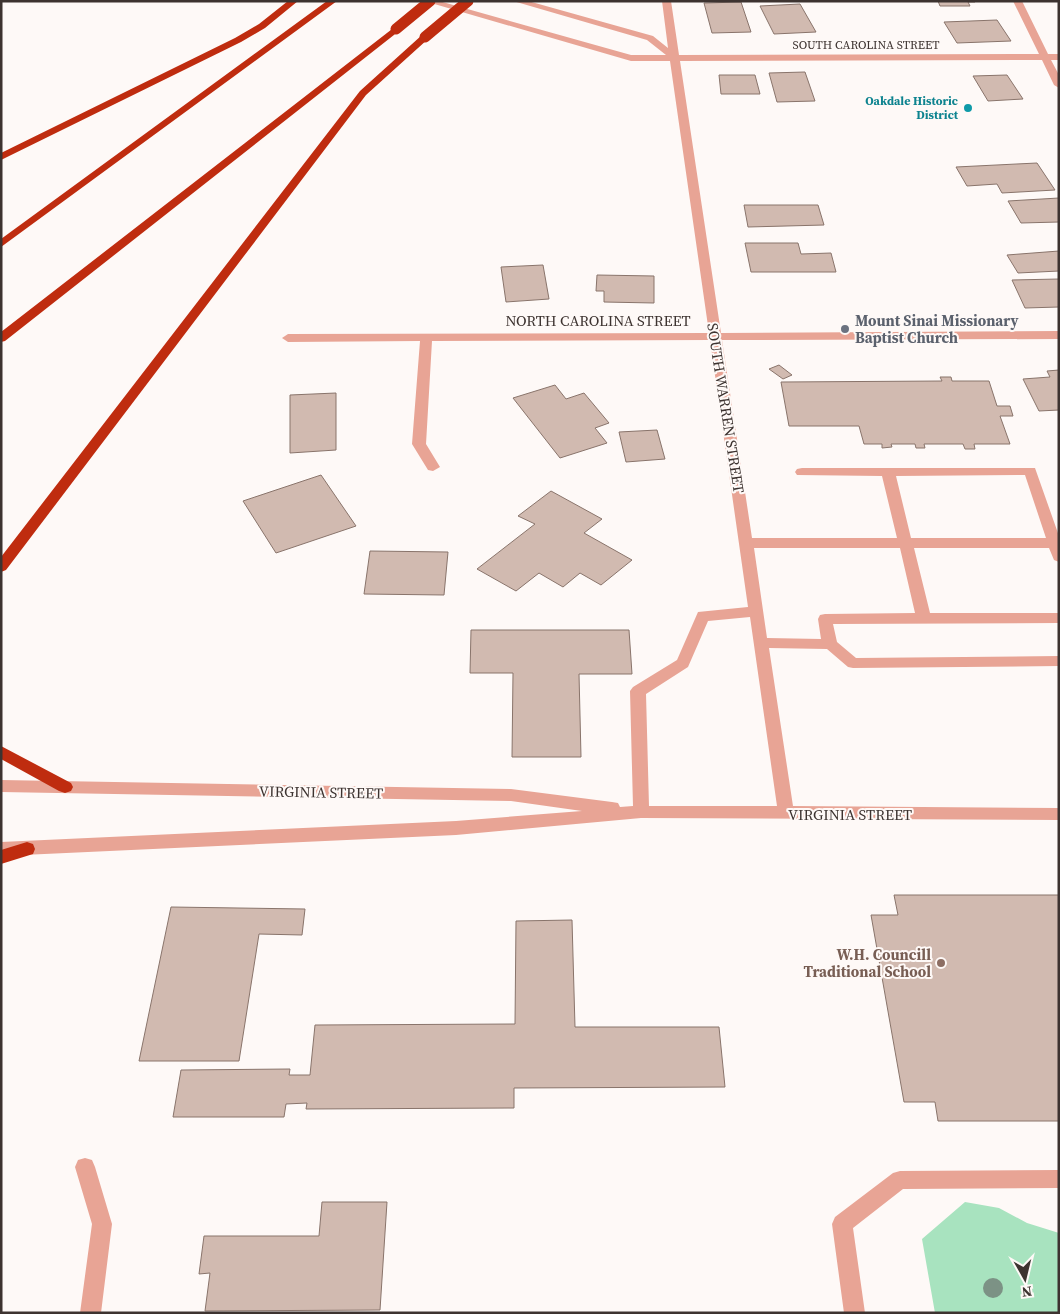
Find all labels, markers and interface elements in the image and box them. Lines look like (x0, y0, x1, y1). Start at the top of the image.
street label: SOUTH CAROLINA STREET (793, 37, 940, 53)
place label: Oakdale Historic District (865, 93, 959, 123)
marker: Oakdale Historic District (962, 102, 974, 114)
street label: NORTH CAROLINA STREET (505, 310, 691, 331)
place label: Mount Sinai Missionary Baptist Church (855, 310, 1019, 348)
street label: SOUTH WARREN STREET (702, 321, 750, 495)
marker: Mount Sinai Missionary Baptist Church (839, 323, 851, 335)
street label: VIRGINIA STREET (259, 780, 383, 804)
street label: VIRGINIA STREET (788, 804, 912, 825)
place label: W.H. Councill Traditional School (804, 944, 931, 982)
marker: W.H. Councill Traditional School (935, 957, 947, 969)
north arrow (1000, 1254, 1050, 1304)
text: N (1020, 1281, 1033, 1302)

